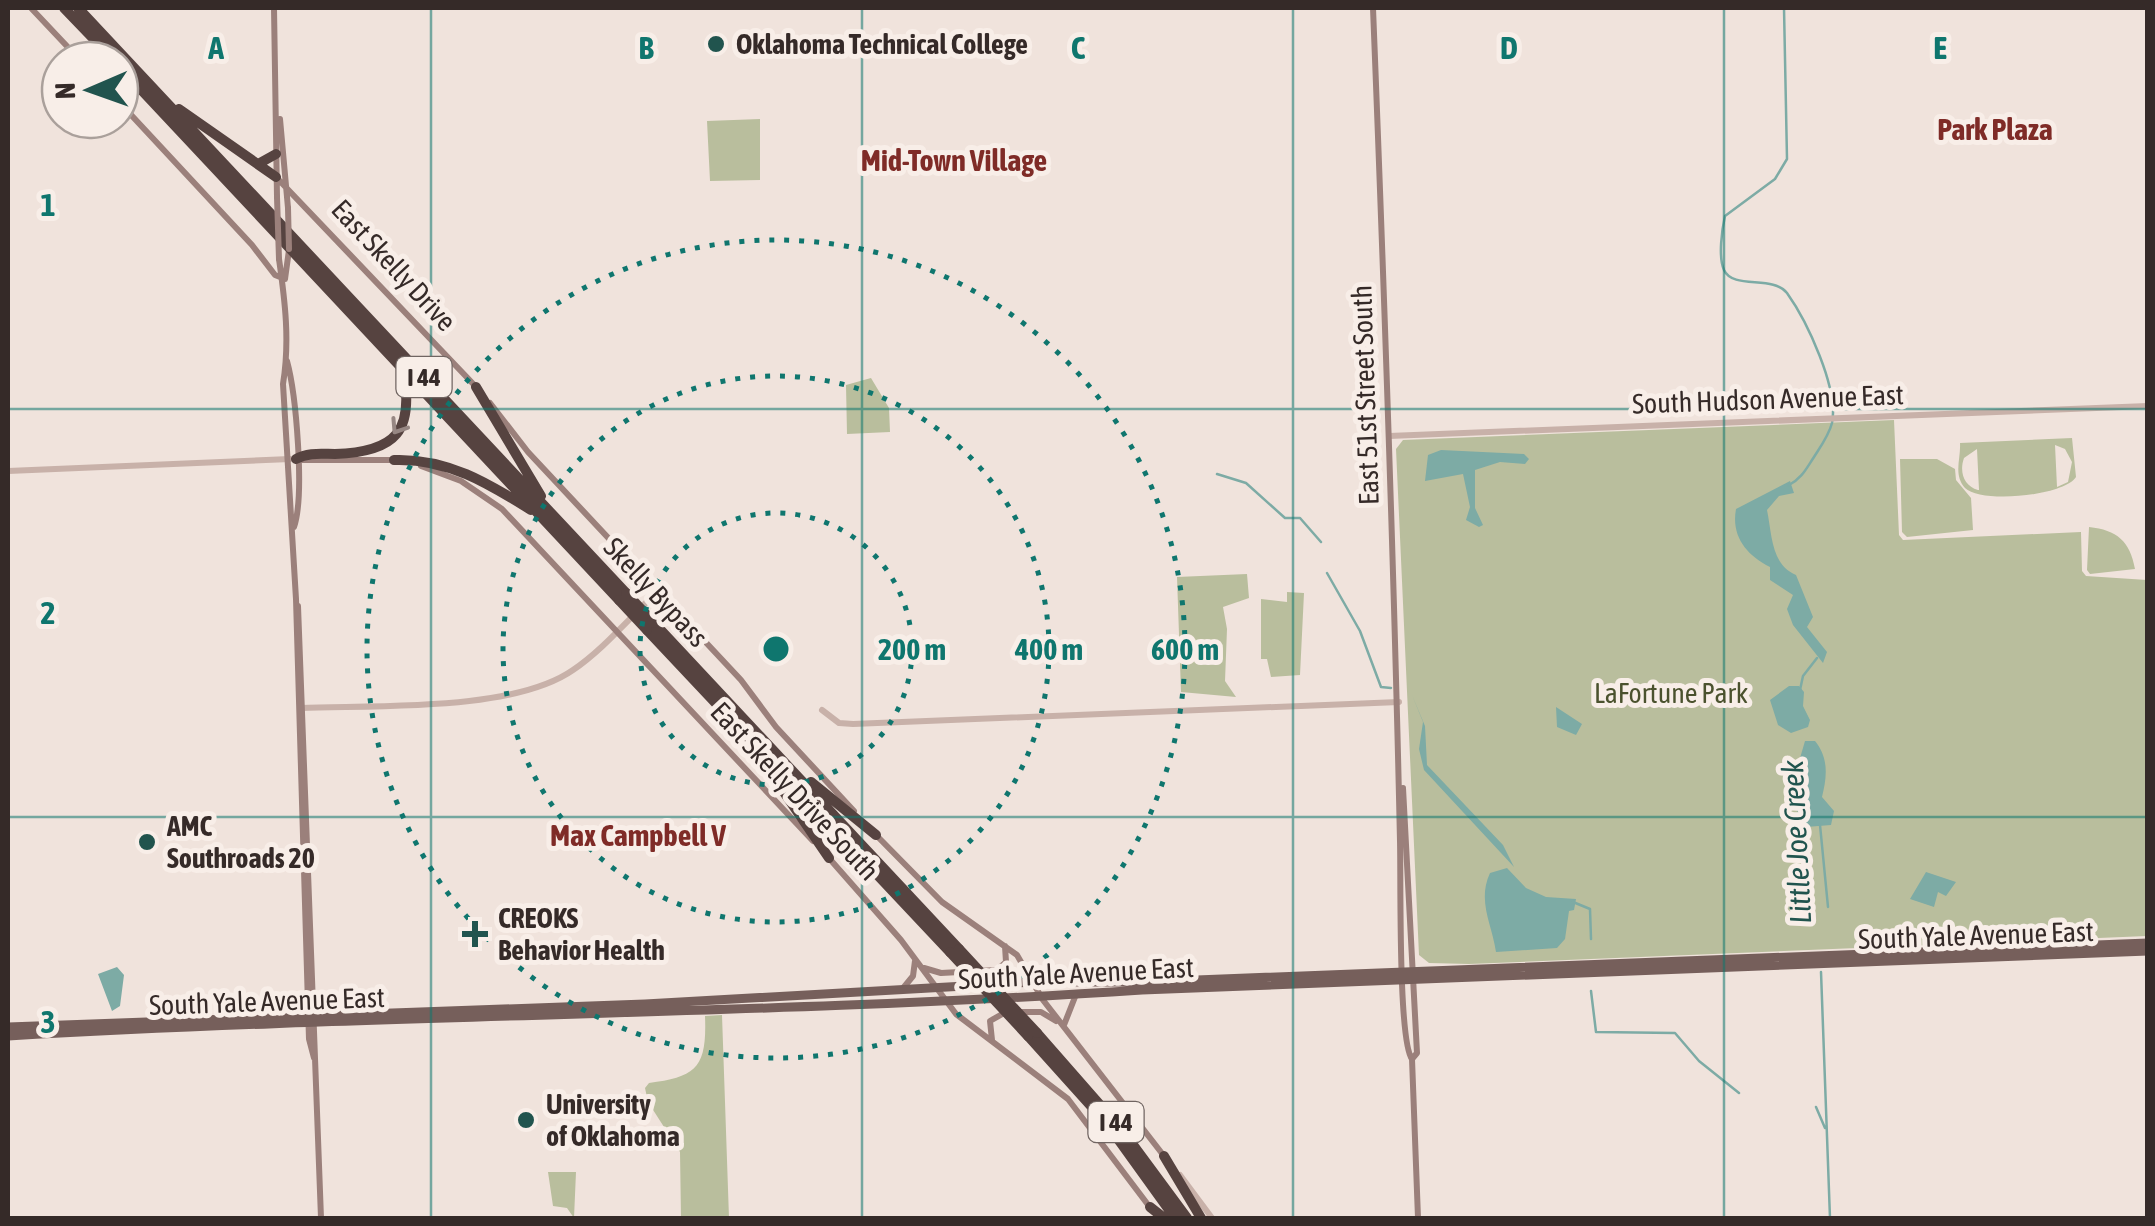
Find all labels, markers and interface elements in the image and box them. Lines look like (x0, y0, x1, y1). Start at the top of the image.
place label: Oklahoma Technical College (736, 28, 1028, 60)
text: A (207, 29, 224, 66)
text: B (638, 29, 654, 66)
text: C (1071, 29, 1086, 66)
text: D (1500, 29, 1518, 66)
text: E (1933, 29, 1947, 66)
marker: Oklahoma Technical College (705, 33, 727, 55)
north arrow (40, 40, 140, 140)
text: N (49, 82, 81, 100)
district label: Park Plaza (1937, 112, 2053, 146)
district label: Mid-Town Village (861, 143, 1047, 177)
text: 1 (40, 186, 56, 223)
street label: East Skelly Drive (325, 193, 463, 337)
street label: East 51st Street South (1345, 284, 1385, 506)
road number: I 44 (396, 357, 452, 397)
street label: South Hudson Avenue East (1632, 378, 1904, 420)
one-way arrow (392, 417, 411, 435)
street label: Skelly Bypass (598, 531, 714, 653)
text: 2 (40, 594, 56, 631)
centre of rings (758, 631, 794, 667)
text: 200 m (878, 632, 946, 666)
text: 400 m (1014, 632, 1083, 666)
text: 600 m (1151, 632, 1219, 666)
park label: LaFortune Park (1594, 677, 1748, 709)
street label: East Skelly Drive South (704, 696, 886, 886)
water label: Little Joe Creek (1775, 759, 1817, 925)
place label: AMC Southroads 20 (166, 810, 315, 874)
district label: Max Campbell V (550, 818, 726, 852)
marker: AMC Southroads 20 (136, 831, 158, 853)
place label: CREOKS Behavior Health (498, 902, 665, 966)
street label: South Yale Avenue East (1858, 915, 2094, 955)
marker: CREOKS Behavior Health (462, 921, 488, 947)
street label: South Yale Avenue East (957, 951, 1195, 995)
street label: South Yale Avenue East (149, 981, 385, 1021)
text: 3 (40, 1003, 56, 1040)
place label: University of Oklahoma (546, 1088, 680, 1152)
road number: I 44 (1088, 1102, 1144, 1142)
marker: University of Oklahoma (515, 1109, 537, 1131)

